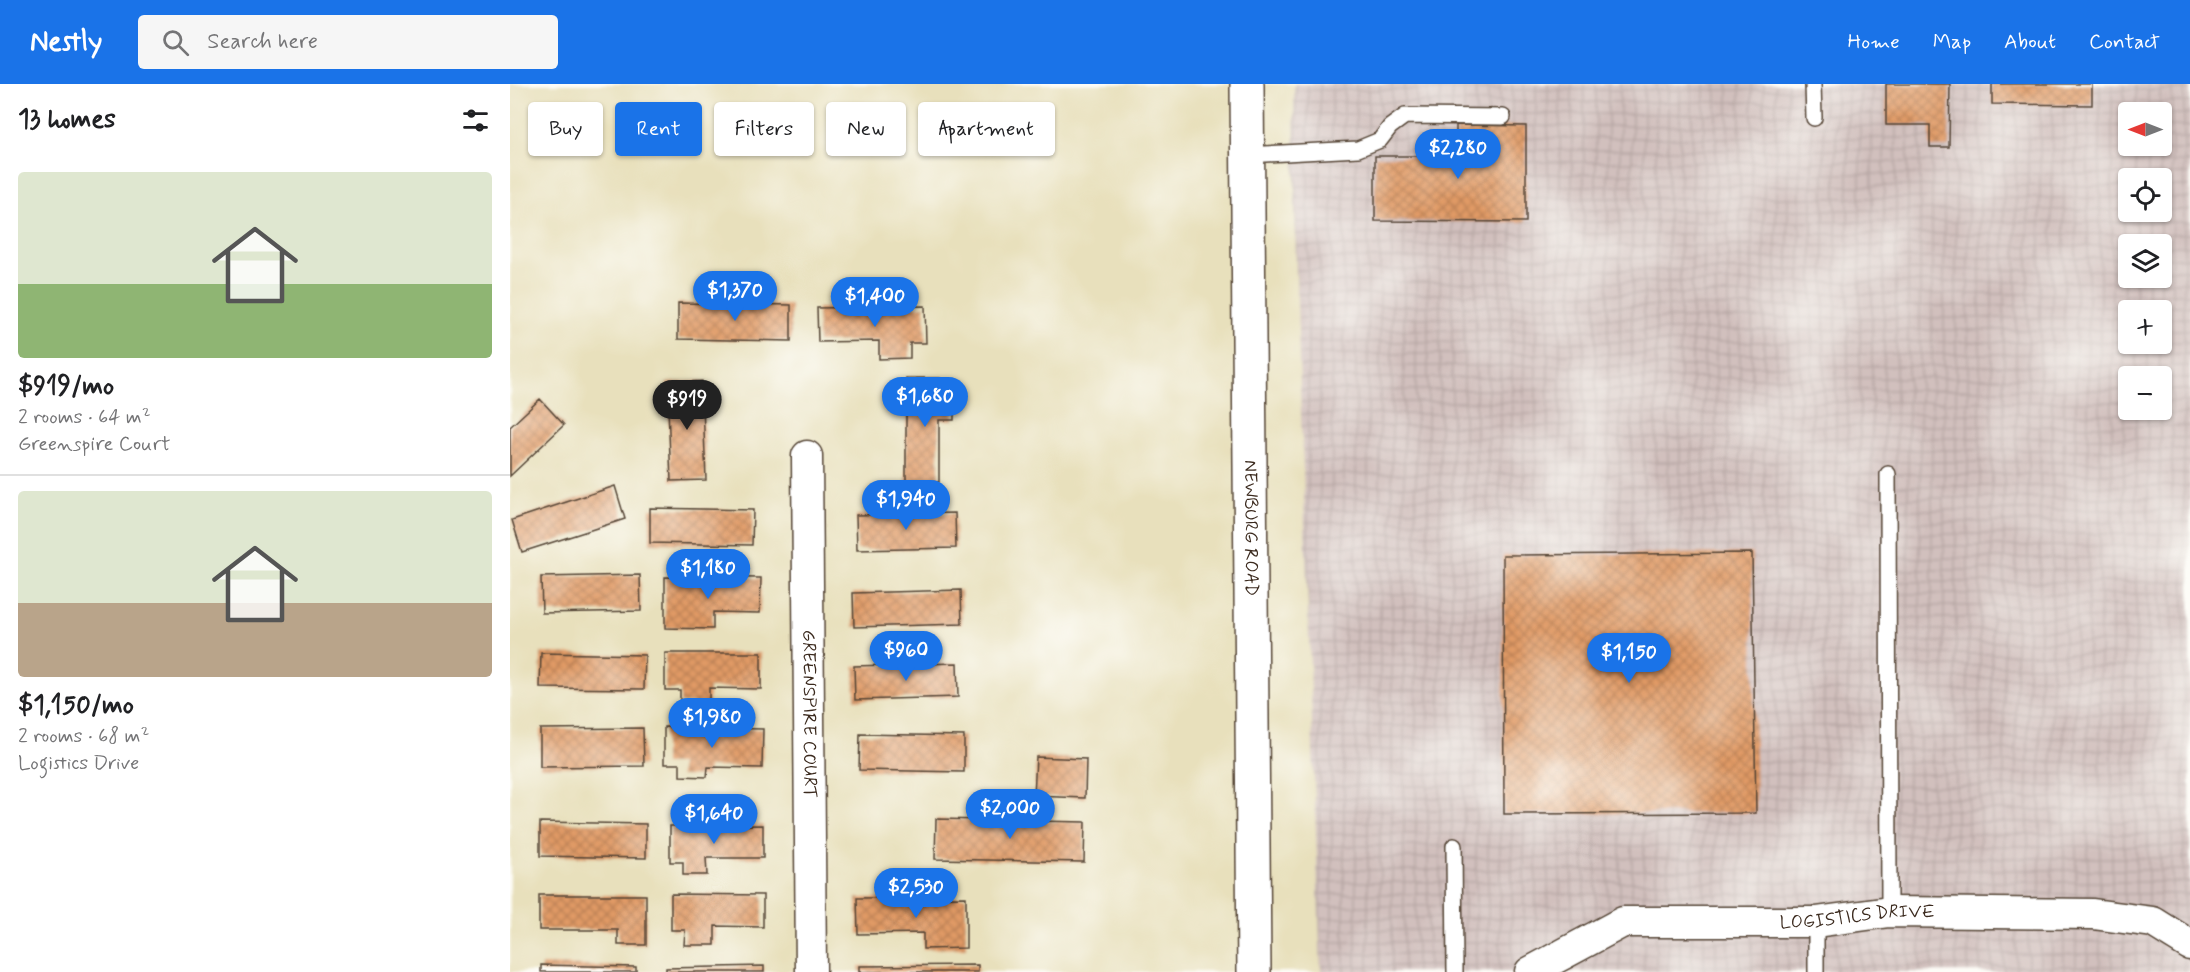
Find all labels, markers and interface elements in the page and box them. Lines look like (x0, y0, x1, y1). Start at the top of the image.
search box (138, 15, 558, 69)
text: Nestly (30, 24, 102, 61)
icon: search (159, 26, 192, 59)
text: Search here (207, 28, 318, 56)
text: Home (1848, 28, 1900, 56)
text: Map (1933, 28, 1971, 56)
text: About (2004, 28, 2056, 56)
text: Contact (2089, 28, 2160, 56)
chip: Buy (528, 102, 603, 156)
chip: Rent (615, 102, 702, 156)
chip: Filters (714, 102, 814, 156)
chip: New (826, 102, 906, 156)
chip: Apartment (918, 102, 1055, 156)
north arrow (2118, 102, 2172, 156)
map controls (2118, 102, 2172, 420)
text: 13 homes (18, 103, 116, 137)
icon: filters (459, 104, 492, 137)
pin: $2,280 (1409, 129, 1507, 180)
text: $2,280 (1429, 135, 1487, 162)
button: locate (2118, 168, 2172, 222)
icon: home (201, 211, 309, 319)
button: layers (2118, 234, 2172, 288)
pin: $1,370 (686, 271, 784, 322)
text: $1,370 (707, 277, 763, 304)
pin: $1,400 (826, 277, 924, 328)
text: $1,400 (845, 283, 905, 310)
button: + (2118, 300, 2172, 354)
button: − (2118, 366, 2172, 420)
text: $919/mo (18, 370, 114, 404)
pin: $1,680 (876, 377, 974, 428)
pin: $919 (651, 380, 723, 431)
text: $1,680 (896, 383, 954, 410)
text: $919 (667, 386, 707, 413)
text: 2 rooms · 64 m² (18, 404, 151, 431)
text: Greenspire Court (18, 431, 170, 458)
street label: NEWBURG ROAD (1238, 460, 1263, 596)
pin: $1,940 (857, 480, 955, 531)
text: $1,940 (876, 486, 936, 513)
icon: home (201, 530, 309, 638)
pin: $1,180 (659, 549, 757, 600)
text: $1,180 (680, 555, 736, 582)
street label: GREENSPIRE COURT (796, 630, 822, 798)
pin: $960 (870, 631, 942, 682)
pin: $1,150 (1580, 633, 1678, 684)
text: $960 (884, 637, 928, 664)
text: $1,150 (1601, 639, 1657, 666)
text: $1,150/mo (18, 689, 134, 723)
pin: $1,980 (663, 698, 761, 749)
text: $1,980 (683, 704, 741, 731)
text: 2 rooms · 68 m² (18, 723, 149, 750)
text: Logistics Drive (18, 750, 139, 777)
pin: $2,000 (961, 789, 1059, 840)
pin: $1,640 (665, 794, 763, 845)
text: $2,000 (980, 795, 1040, 822)
text: $1,640 (684, 800, 744, 827)
pin: $2,530 (867, 868, 965, 919)
text: $2,530 (888, 874, 944, 901)
street label: LOGISTICS DRIVE (1780, 900, 1935, 934)

